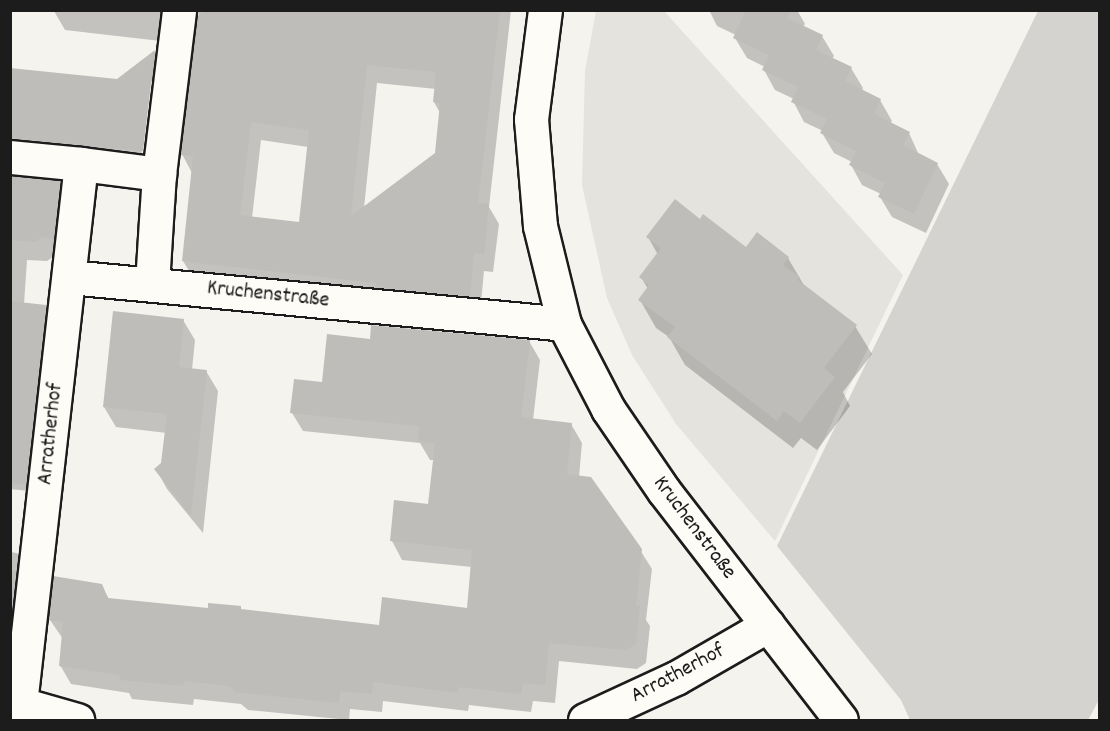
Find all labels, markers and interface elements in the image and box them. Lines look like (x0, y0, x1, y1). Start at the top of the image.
street label: Kruchenstraße (206, 275, 330, 315)
street label: Arratherhof (33, 382, 69, 486)
street label: Kruchenstraße (647, 471, 741, 585)
street label: Arratherhof (627, 638, 729, 710)

